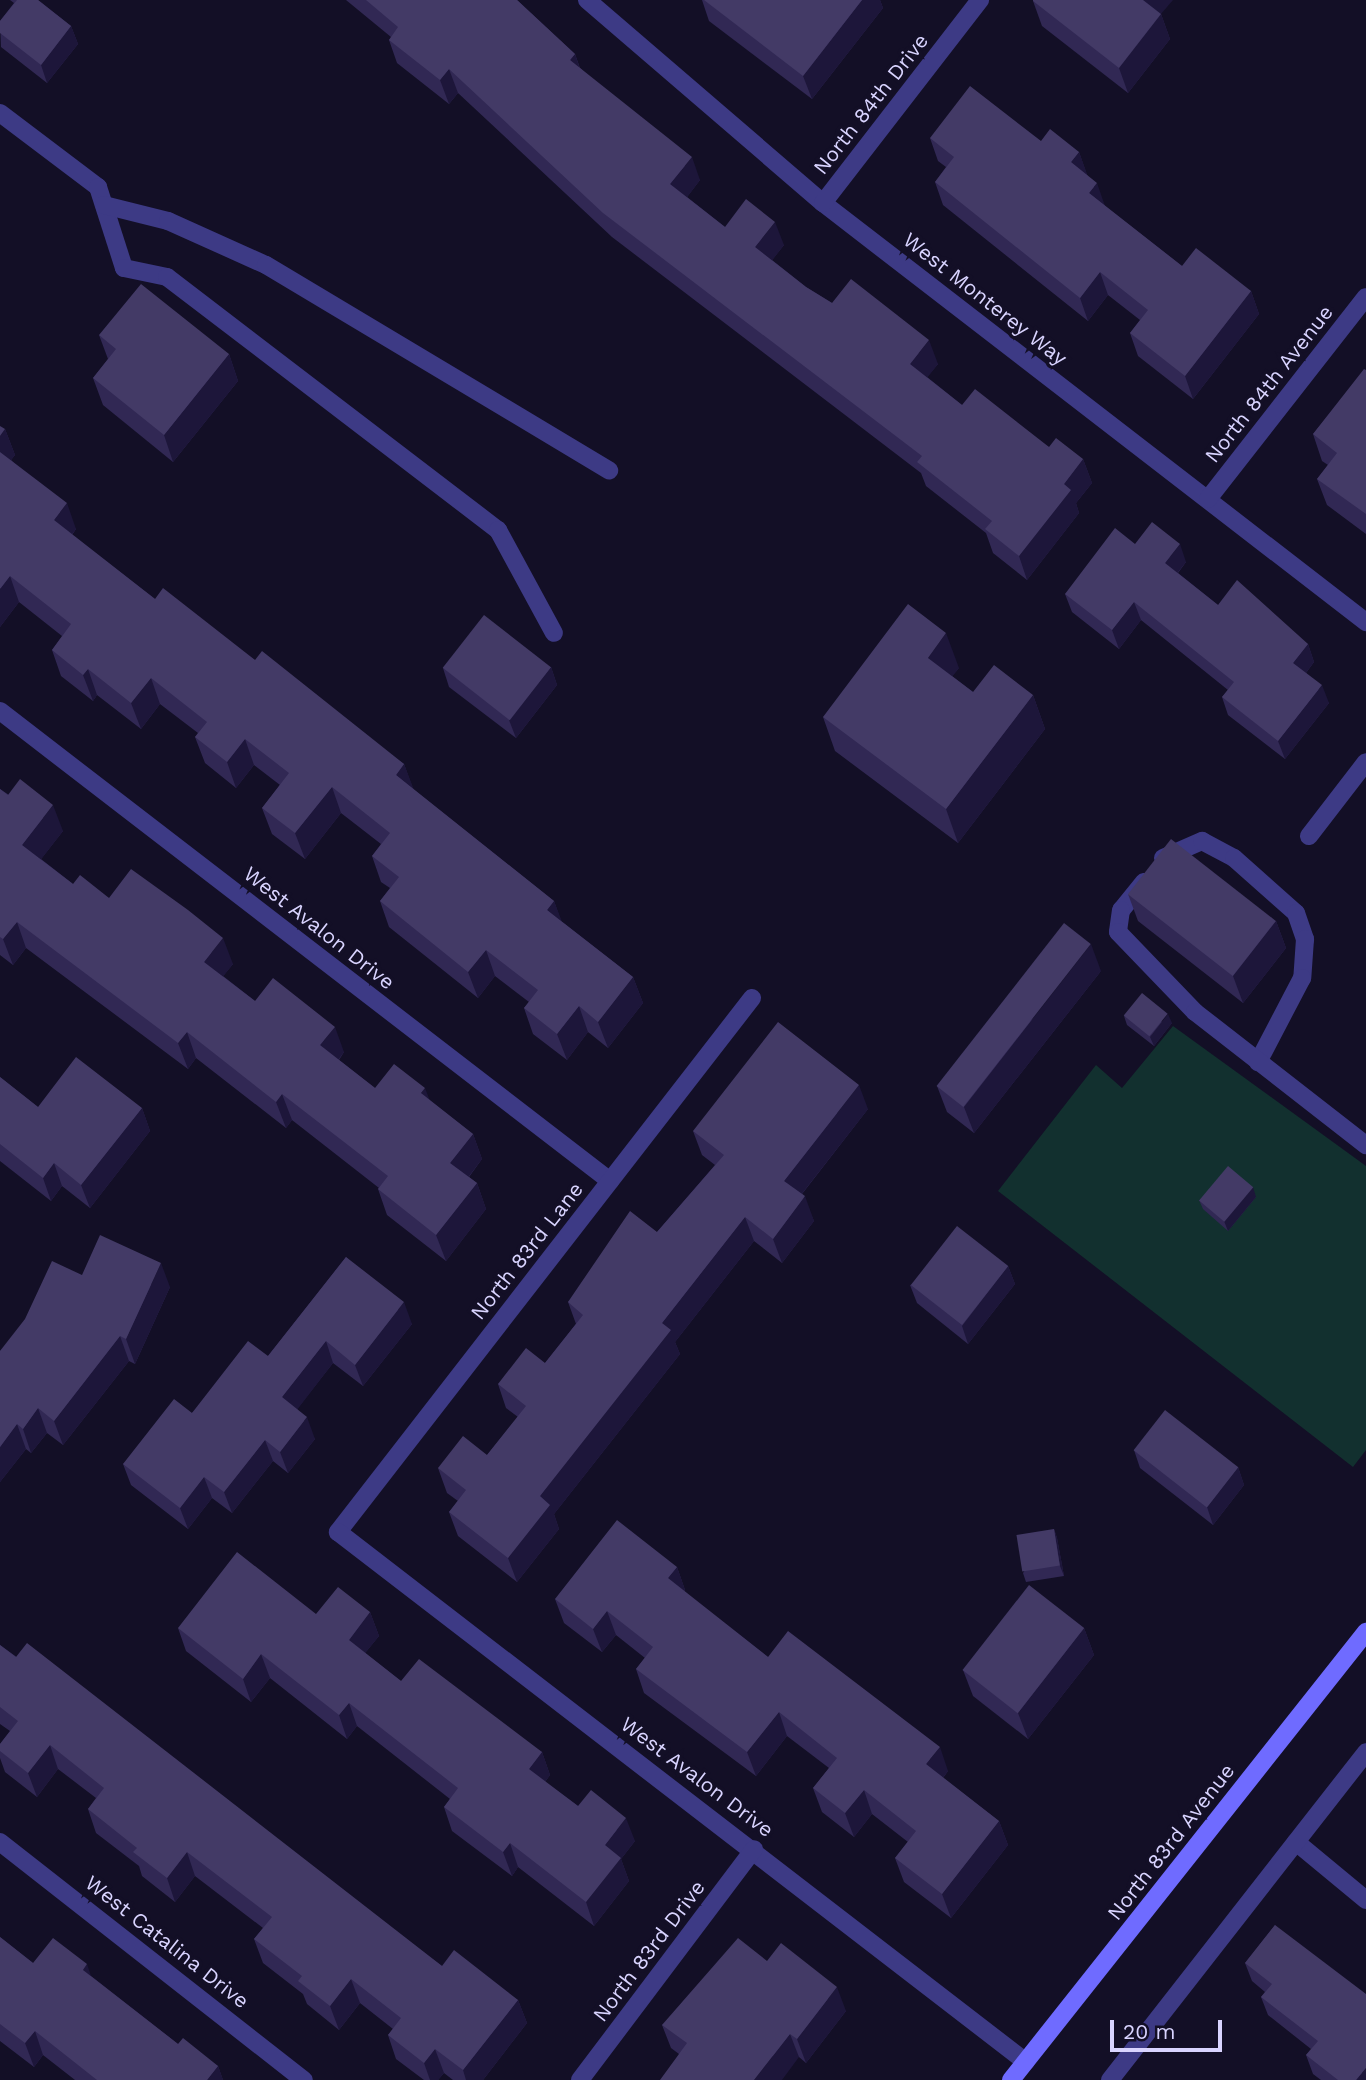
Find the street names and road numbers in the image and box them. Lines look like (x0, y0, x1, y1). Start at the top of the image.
street label: North 84th Drive (808, 29, 934, 179)
street label: West Monterey Way (898, 227, 1072, 371)
street label: North 84th Avenue (1199, 300, 1339, 468)
street label: West Avalon Drive (238, 861, 400, 995)
street label: North 83rd Lane (465, 1177, 589, 1325)
street label: West Avalon Drive (615, 1711, 779, 1843)
street label: North 83rd Avenue (1102, 1758, 1240, 1926)
street label: West Catalina Drive (80, 1870, 254, 2014)
street label: North 83rd Drive (588, 1875, 710, 2027)

